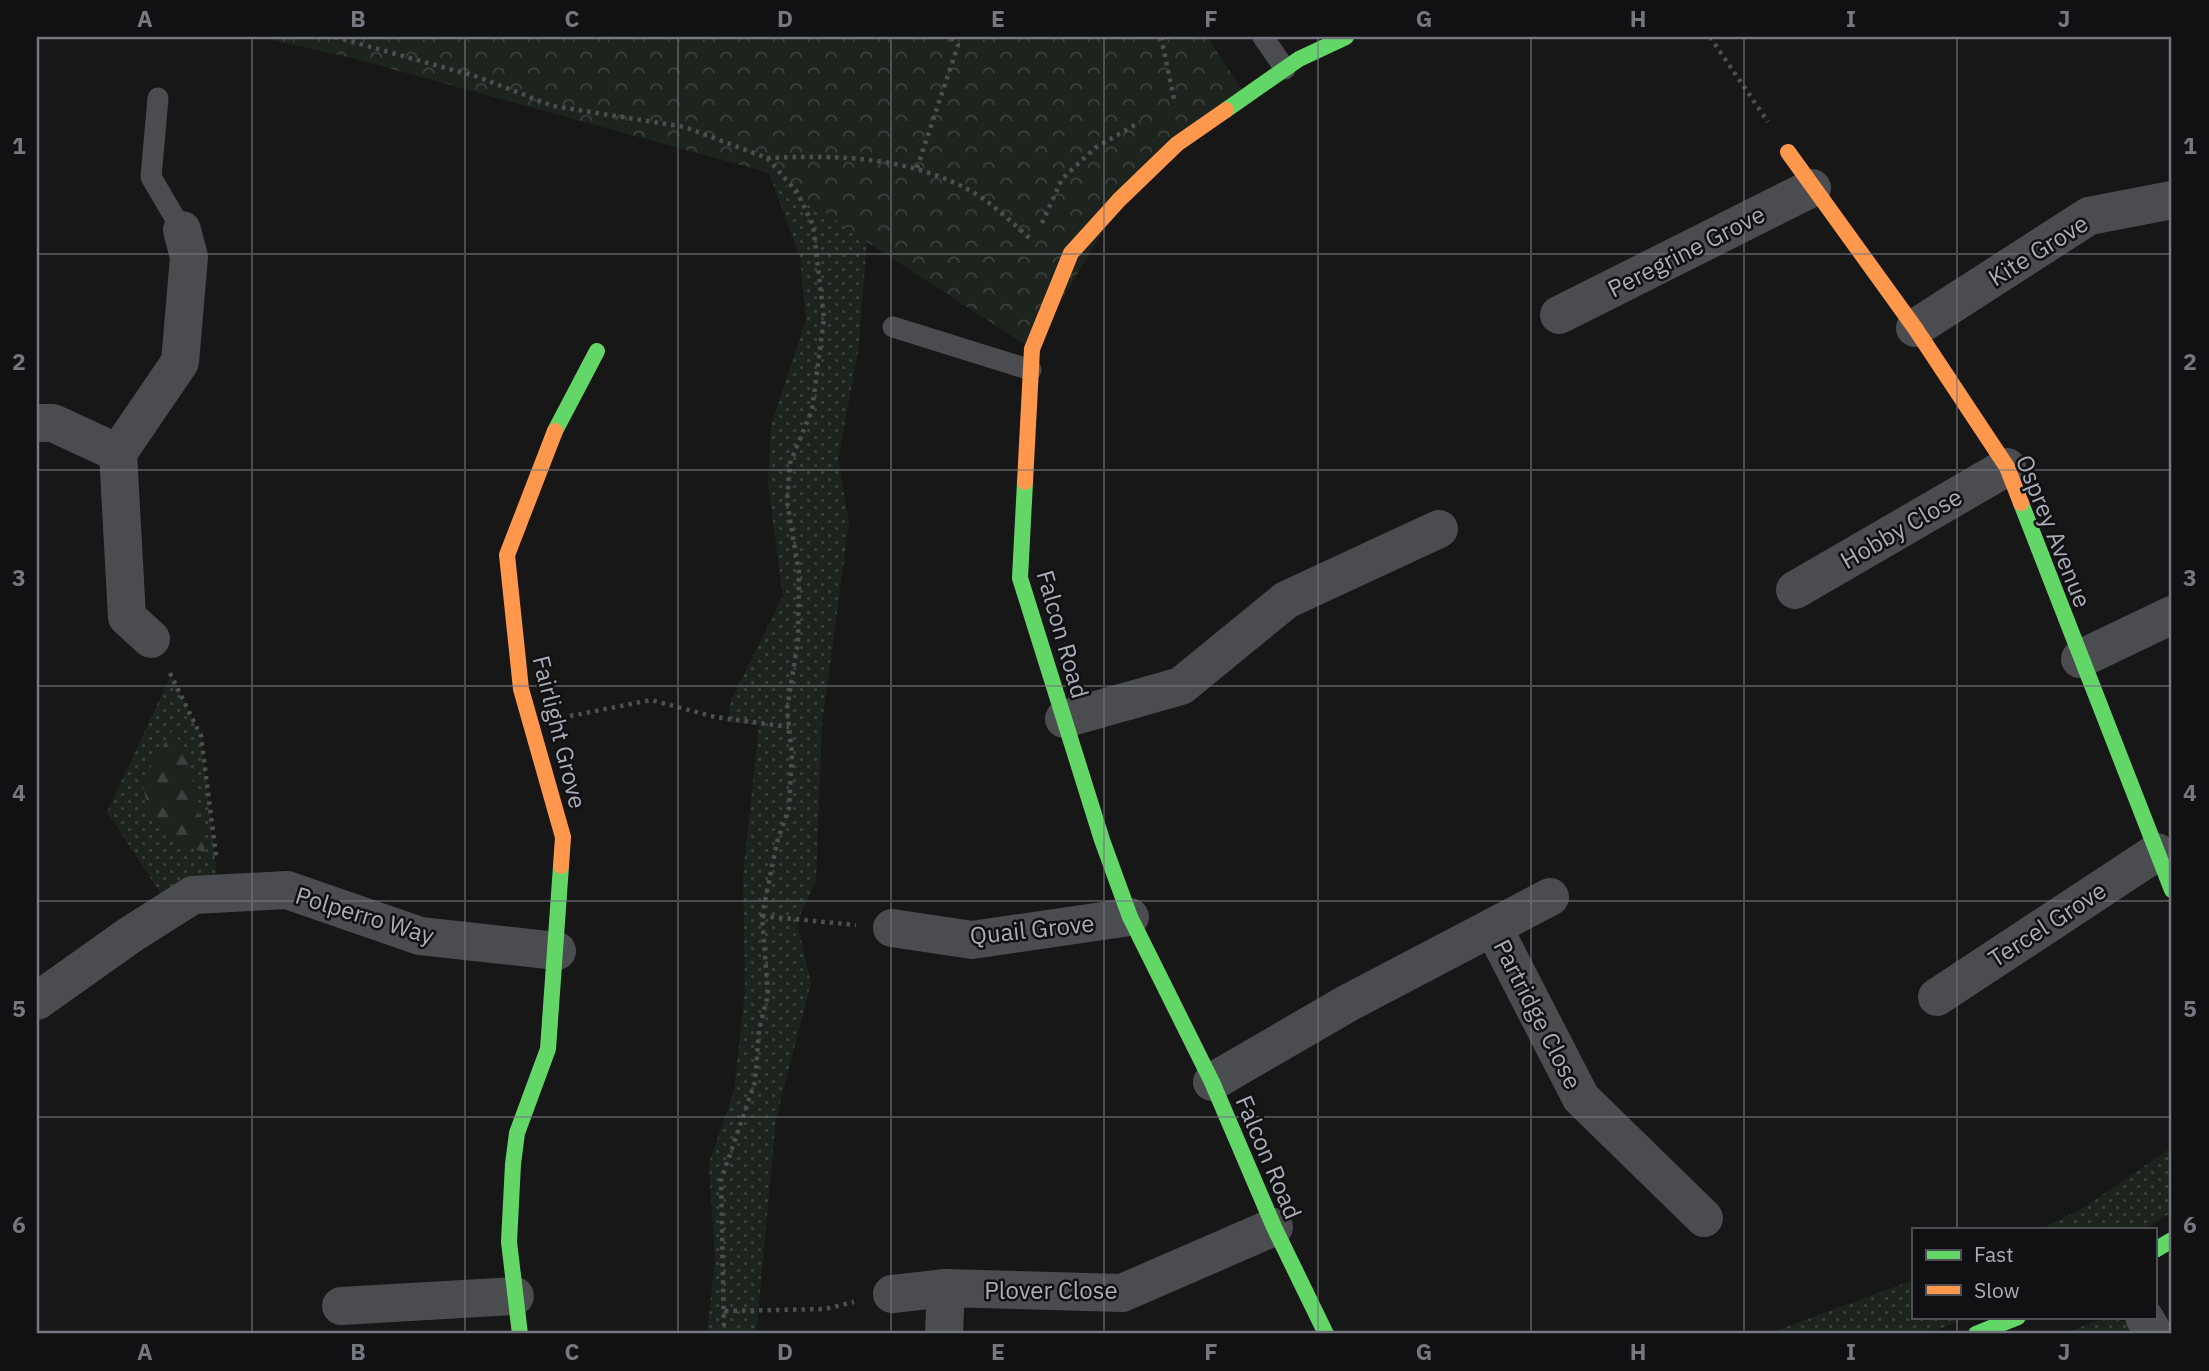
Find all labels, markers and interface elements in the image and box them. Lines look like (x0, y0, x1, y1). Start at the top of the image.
text: A (137, 3, 153, 33)
text: B (350, 3, 366, 33)
text: C (565, 3, 580, 33)
text: D (777, 3, 793, 33)
text: E (991, 3, 1005, 33)
text: F (1204, 3, 1218, 33)
text: G (1416, 3, 1432, 33)
text: H (1630, 3, 1646, 33)
text: I (1846, 3, 1856, 33)
text: J (2058, 3, 2070, 33)
text: 1 (12, 130, 26, 160)
text: 1 (2183, 130, 2197, 160)
street label: Peregrine Grove (1602, 198, 1770, 304)
street label: Kite Grove (1982, 207, 2094, 293)
text: 2 (12, 346, 26, 376)
text: 2 (2183, 346, 2197, 376)
street label: Osprey Avenue (2009, 450, 2099, 612)
street label: Hobby Close (1834, 480, 1968, 576)
text: 3 (12, 562, 26, 592)
text: 3 (2183, 562, 2197, 592)
street label: Falcon Road (1029, 566, 1097, 702)
street label: Fairlight Grove (526, 652, 594, 812)
text: 4 (12, 777, 26, 807)
text: 4 (2183, 777, 2197, 807)
street label: Tercel Grove (1982, 874, 2112, 974)
street label: Polperro Way (292, 879, 438, 951)
street label: Quail Grove (968, 907, 1096, 951)
street label: Partridge Close (1486, 934, 1590, 1094)
text: 5 (12, 993, 26, 1023)
text: 5 (2183, 993, 2197, 1023)
street label: Falcon Road (1229, 1090, 1309, 1224)
text: 6 (12, 1209, 26, 1239)
text: 6 (2183, 1209, 2197, 1239)
legend (1912, 1228, 2156, 1318)
text: Fast (1974, 1240, 2014, 1268)
street label: Plover Close (984, 1274, 1118, 1306)
text: Slow (1974, 1276, 2020, 1304)
text: A (137, 1336, 153, 1366)
text: B (350, 1336, 366, 1366)
text: C (565, 1336, 580, 1366)
text: D (777, 1336, 793, 1366)
text: E (991, 1336, 1005, 1366)
text: F (1204, 1336, 1218, 1366)
text: G (1416, 1336, 1432, 1366)
text: H (1630, 1336, 1646, 1366)
text: I (1846, 1336, 1856, 1366)
text: J (2058, 1336, 2070, 1366)

